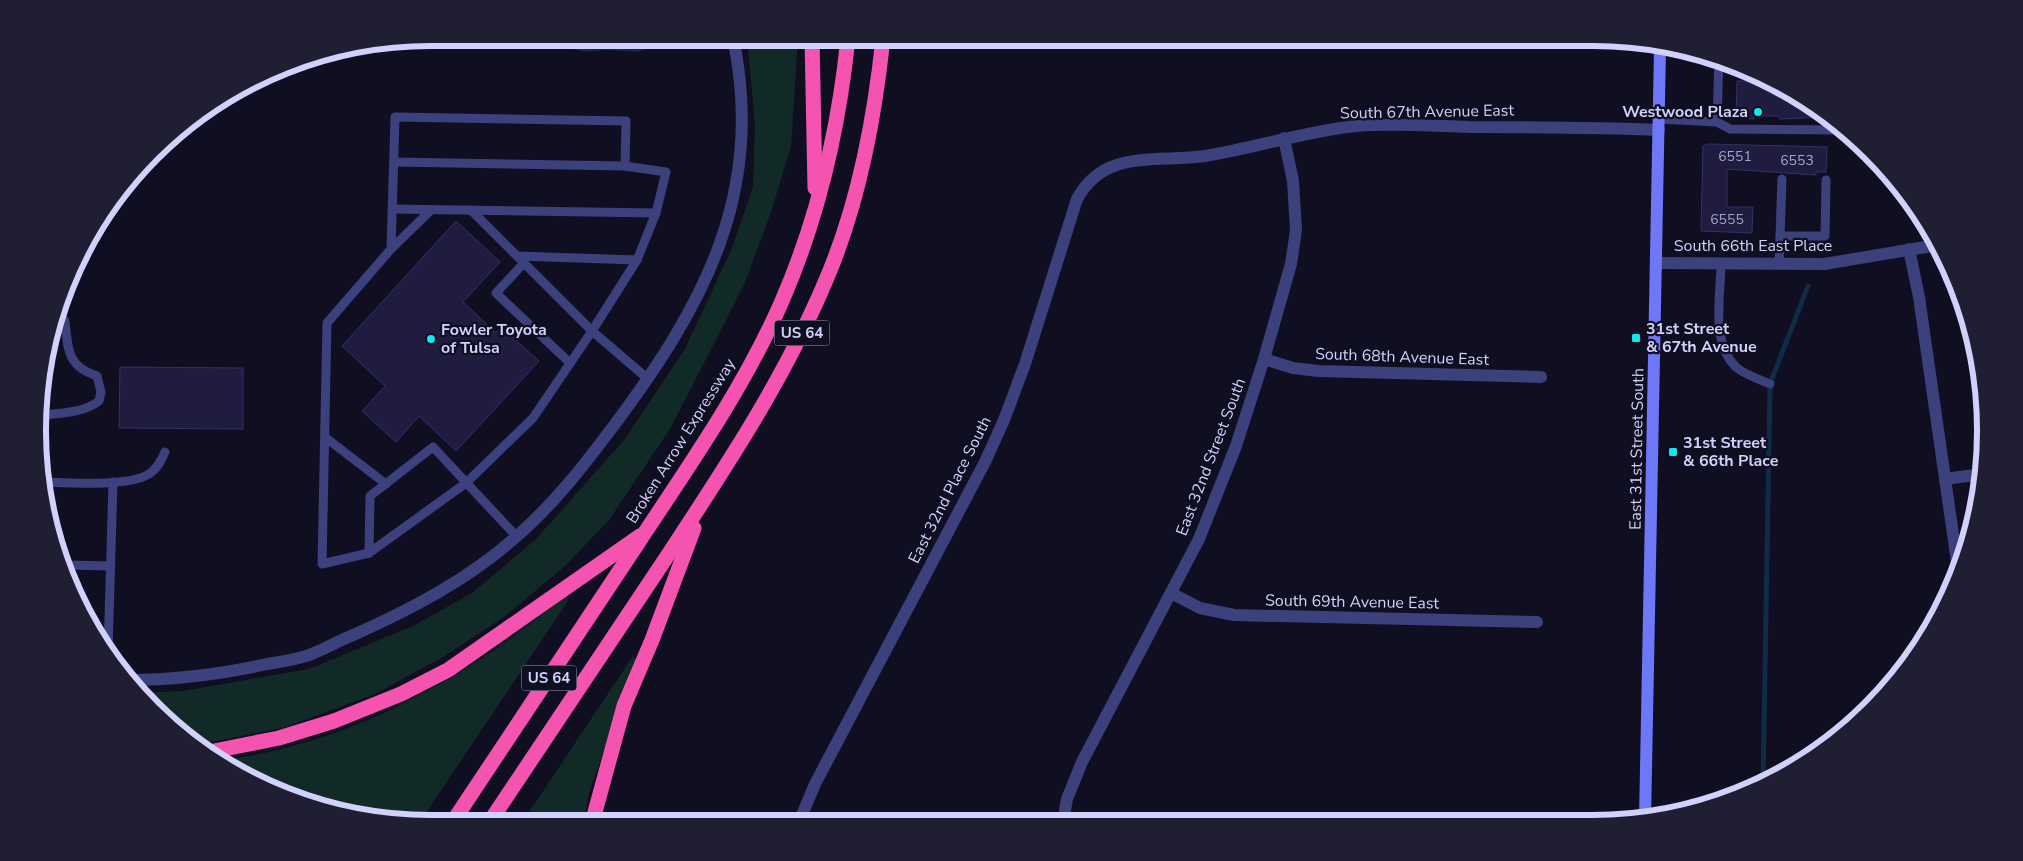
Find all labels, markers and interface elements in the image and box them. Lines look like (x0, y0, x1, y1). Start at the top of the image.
street label: South 67th Avenue East (1340, 99, 1515, 125)
place label: Westwood Plaza (1622, 101, 1748, 123)
marker: Westwood Plaza (1752, 106, 1764, 118)
house number: 6551 (1718, 147, 1752, 166)
house number: 6553 (1780, 151, 1814, 170)
house number: 6555 (1710, 210, 1744, 229)
street label: South 66th East Place (1674, 235, 1832, 257)
place label: 31st Street & 67th Avenue (1646, 318, 1757, 358)
place label: Fowler Toyota of Tulsa (441, 319, 547, 359)
road number: US 64 (774, 320, 830, 346)
marker: 31st Street & 67th Avenue (1630, 332, 1642, 344)
marker: Fowler Toyota of Tulsa (425, 333, 437, 345)
street label: South 68th Avenue East (1315, 343, 1490, 371)
street label: Broken Arrow Expressway (621, 354, 741, 528)
street label: East 31st Street South (1625, 368, 1649, 530)
street label: East 32nd Street South (1171, 375, 1251, 539)
street label: East 32nd Place South (903, 413, 997, 567)
place label: 31st Street & 66th Place (1683, 432, 1779, 472)
marker: 31st Street & 66th Place (1667, 446, 1679, 458)
street label: South 69th Avenue East (1265, 589, 1440, 615)
road number: US 64 (522, 666, 576, 690)

